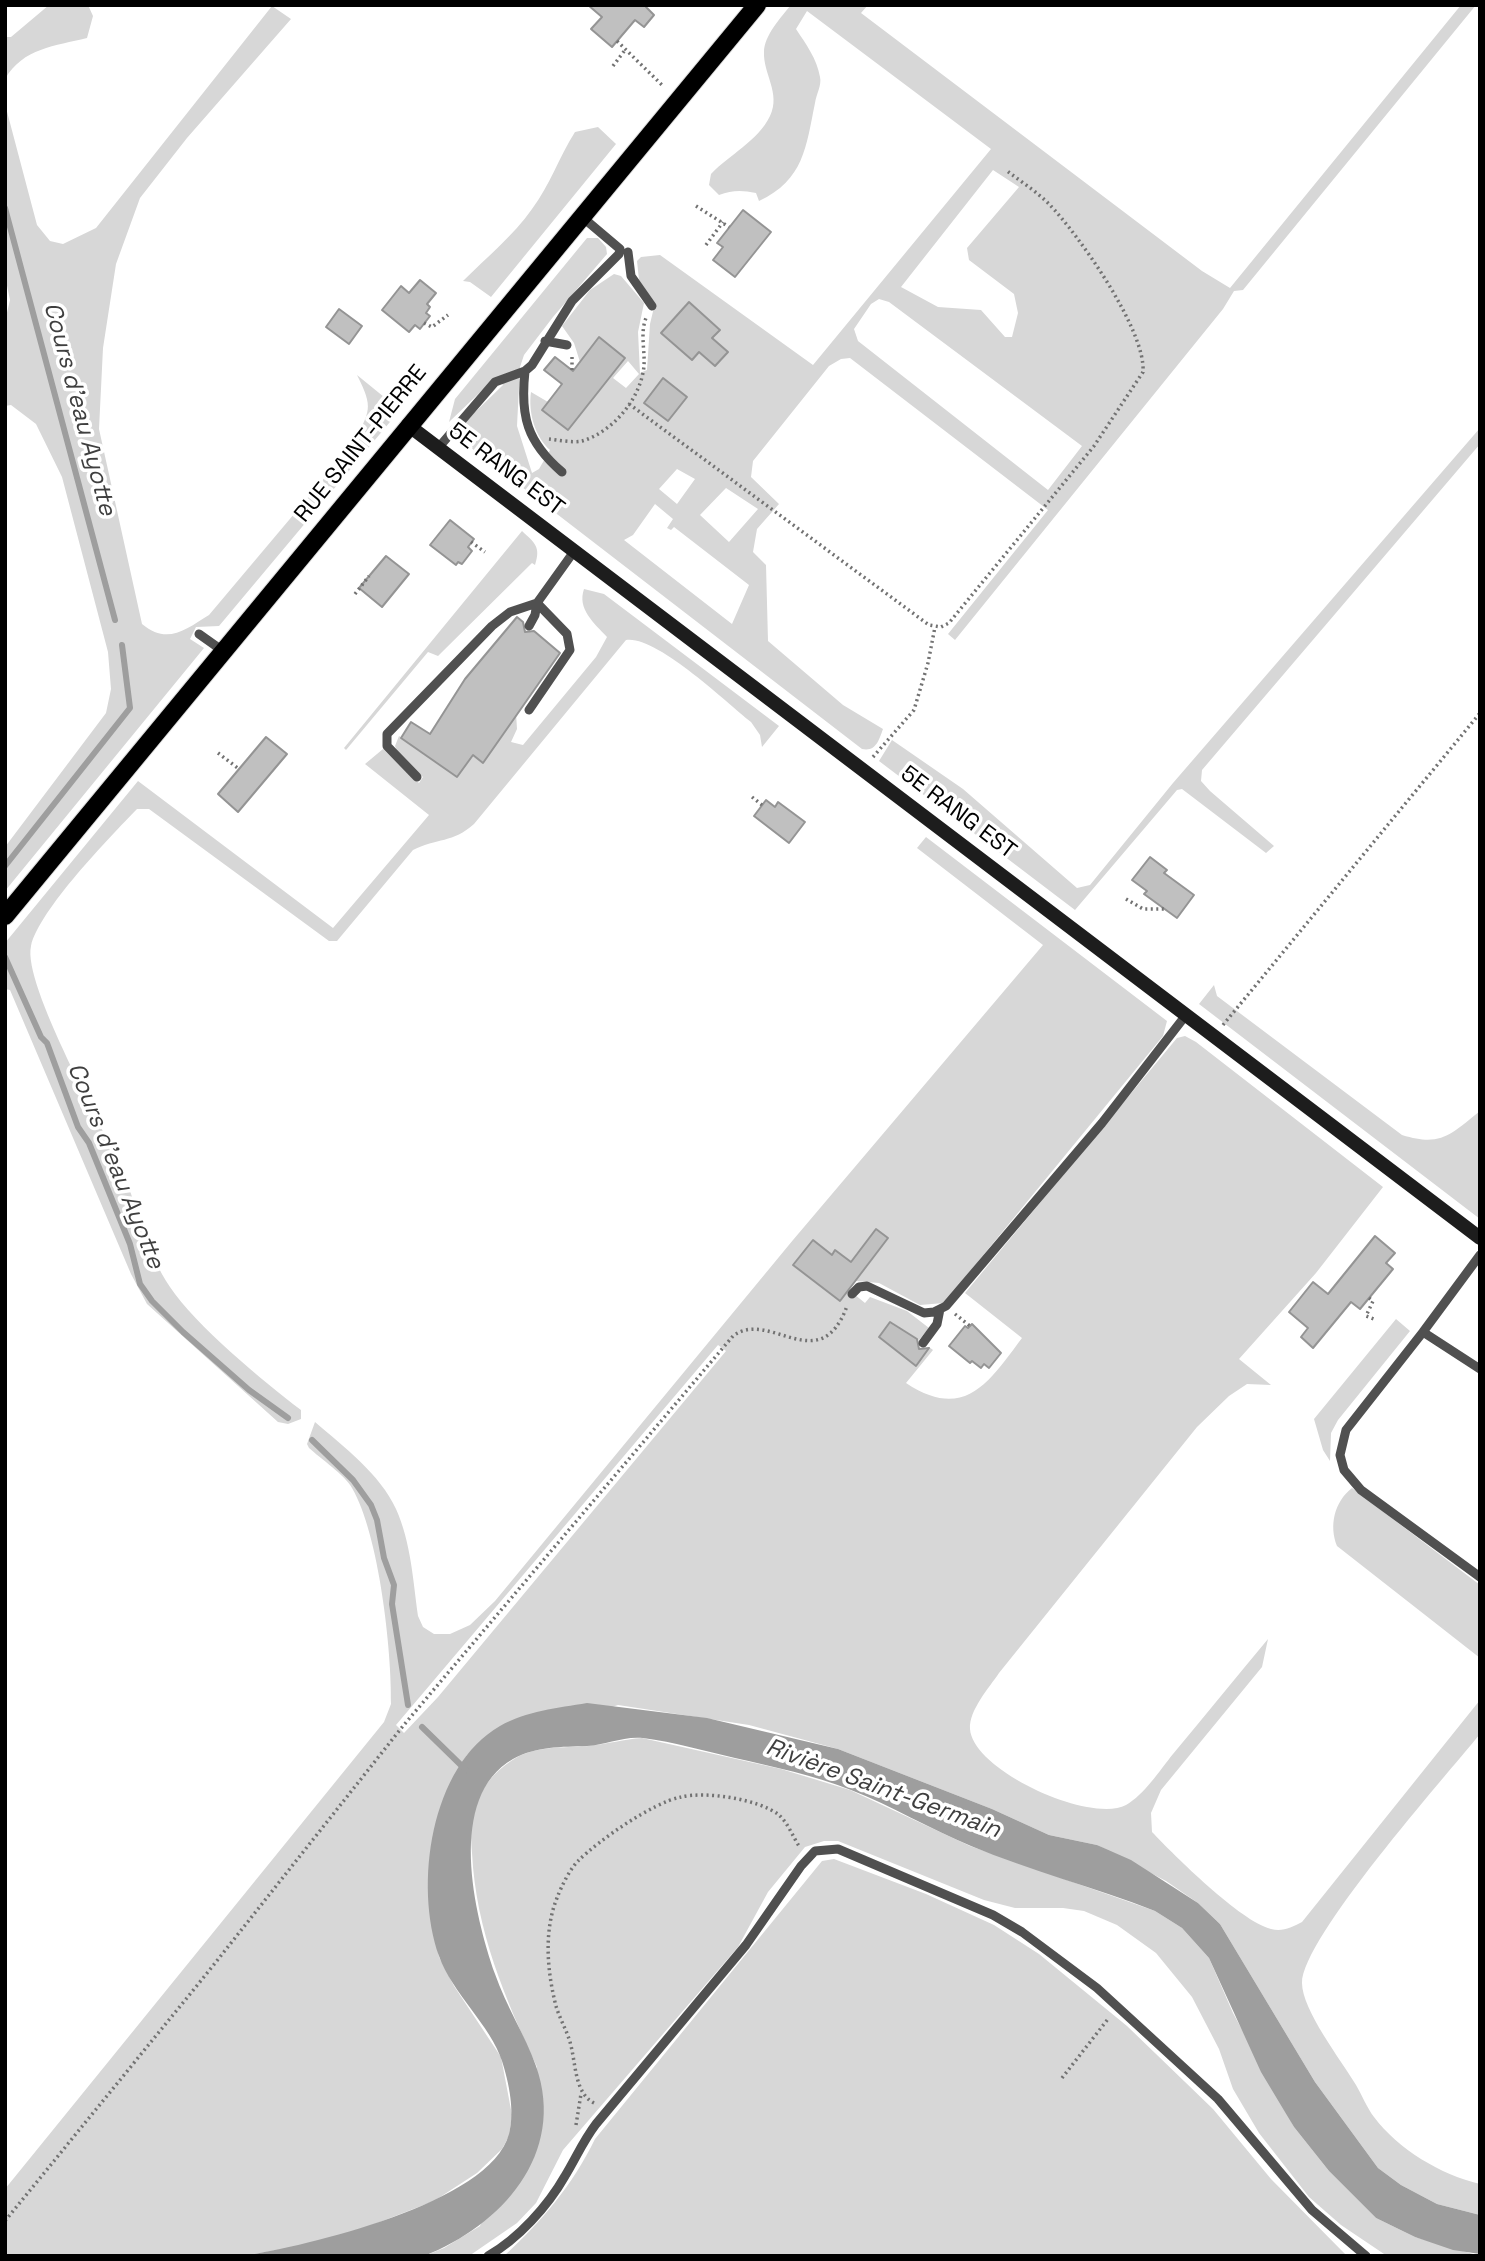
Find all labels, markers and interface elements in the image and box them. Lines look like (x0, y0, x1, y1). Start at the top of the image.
water label: Cours d'eau Ayotte (37, 299, 121, 519)
street label: RUE SAINT-PIERRE (289, 360, 433, 528)
street label: 5E RANG EST (443, 417, 569, 523)
street label: 5E RANG EST (895, 760, 1021, 866)
water label: Cours d'eau Ayotte (61, 1059, 169, 1273)
water label: Rivière Saint-Germain (762, 1733, 1004, 1845)

